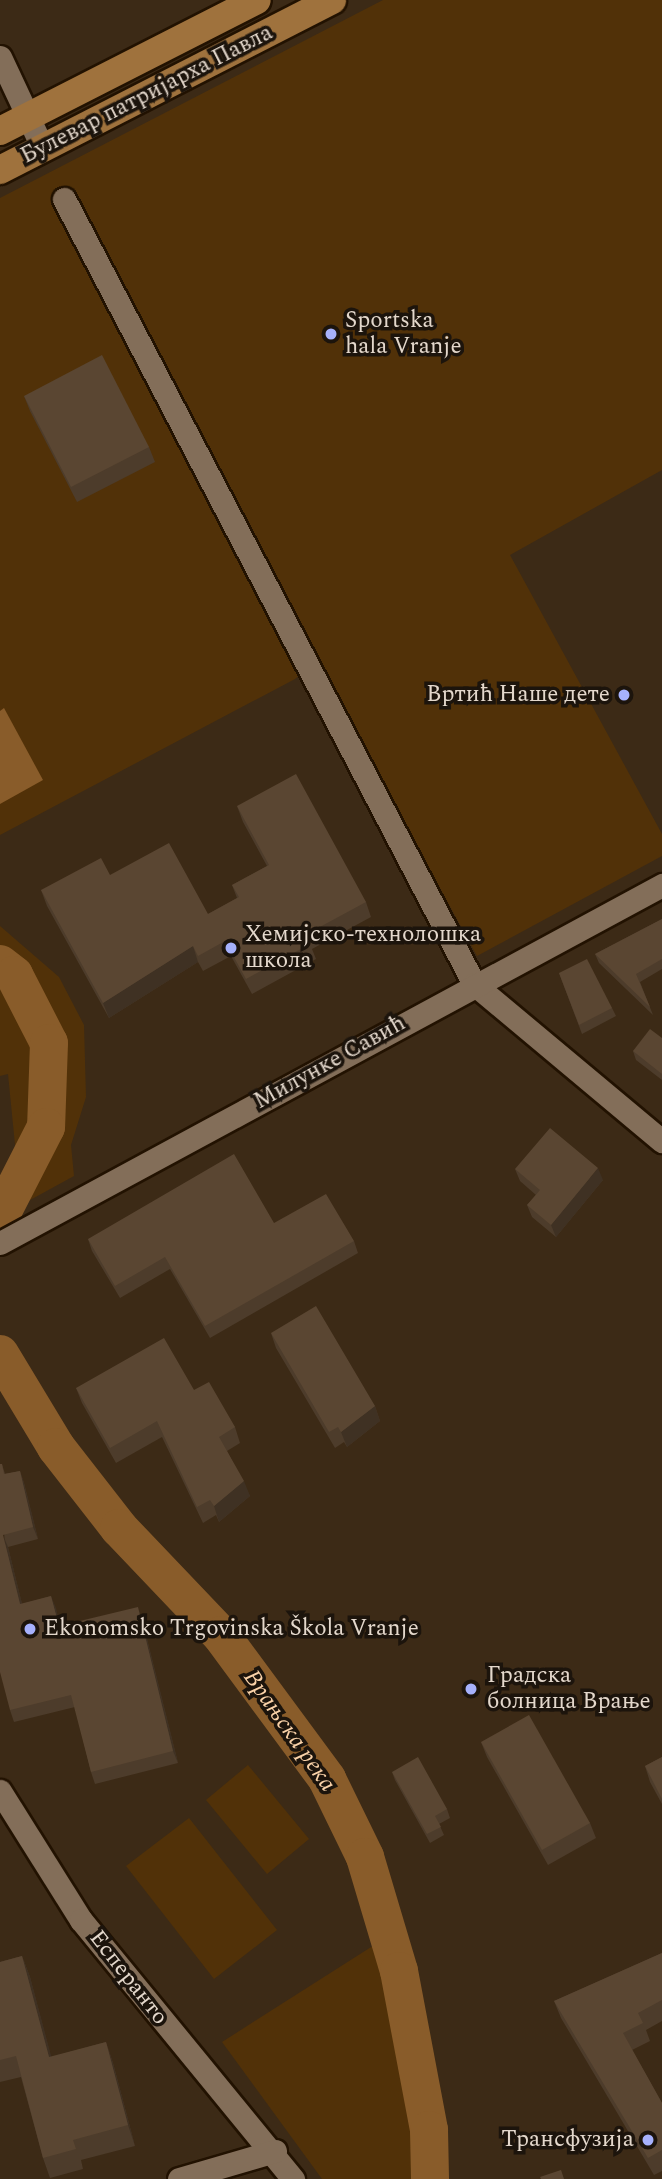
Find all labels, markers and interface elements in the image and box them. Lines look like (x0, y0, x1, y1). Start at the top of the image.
street label: Булевар патријарха Павла (16, 19, 278, 171)
place label: Sportska hala Vranje (345, 307, 462, 361)
marker: Sportska hala Vranje (323, 326, 339, 342)
place label: Вртић Наше дете (426, 681, 610, 709)
marker: Вртић Наше дете (616, 687, 632, 703)
place label: Хемијско-технолошка школа (245, 921, 481, 975)
marker: Хемијско-технолошка школа (223, 940, 239, 956)
street label: Милунке Савић (249, 1010, 411, 1116)
place label: Ekonomsko Trgovinska Škola Vranje (44, 1615, 419, 1643)
marker: Ekonomsko Trgovinska Škola Vranje (22, 1621, 38, 1637)
place label: Градска болница Врање (487, 1662, 651, 1716)
water label: Врањска река (236, 1665, 342, 1797)
marker: Градска болница Врање (461, 1679, 481, 1699)
street label: Есперанто (83, 1925, 173, 2031)
place label: Трансфузија (501, 2126, 634, 2154)
marker: Трансфузија (640, 2132, 656, 2148)

